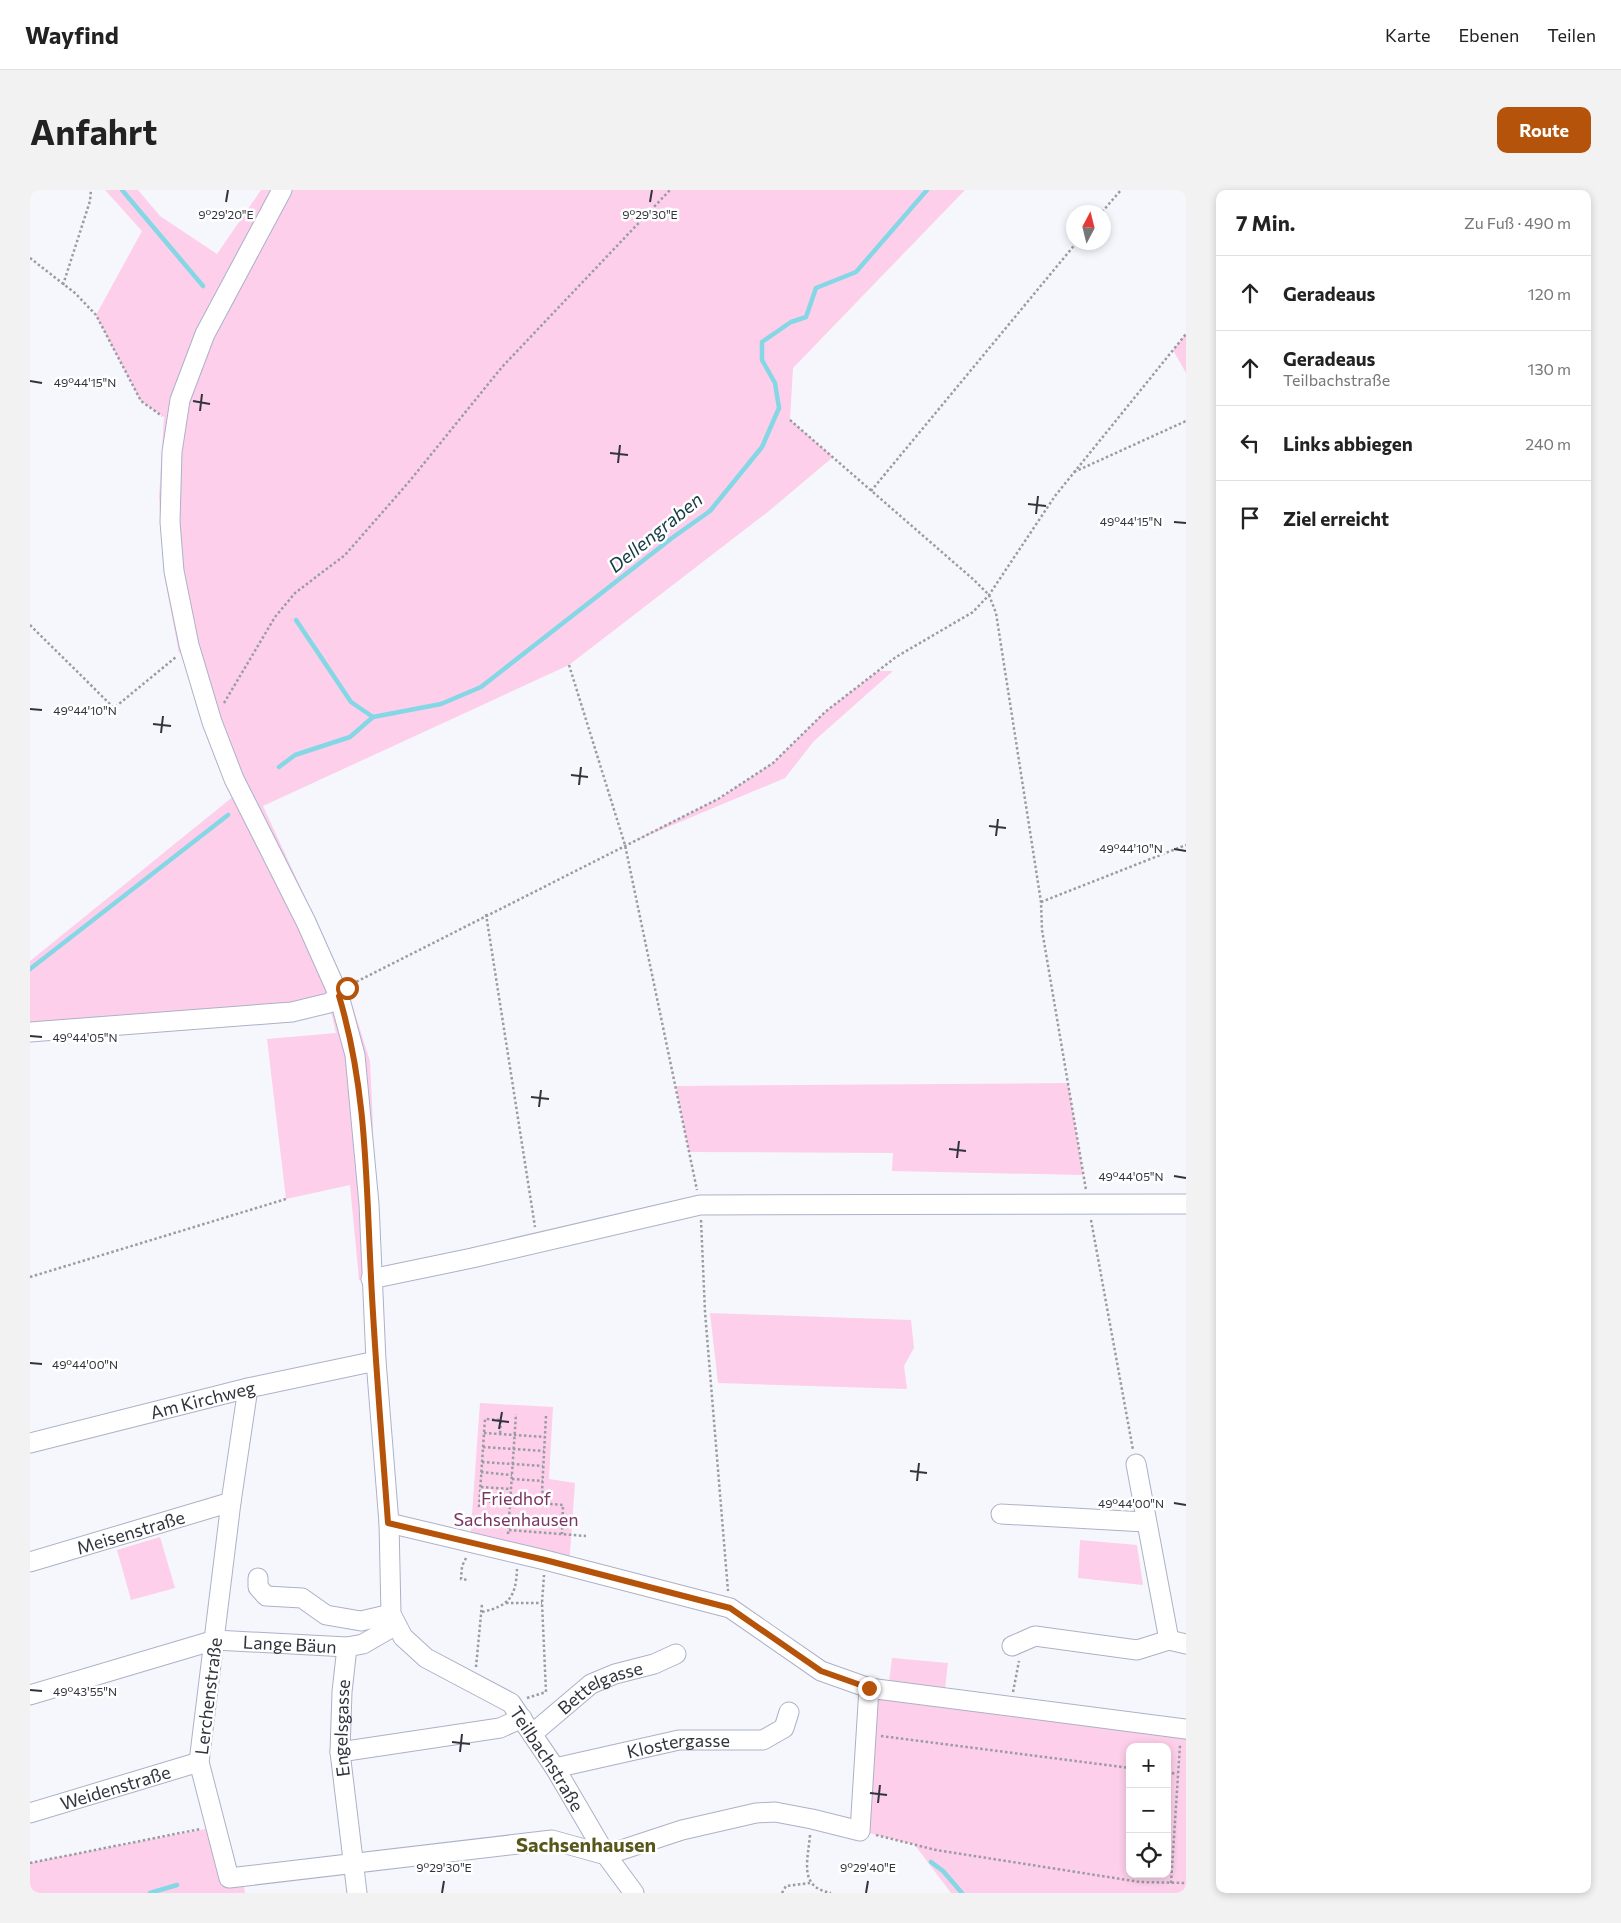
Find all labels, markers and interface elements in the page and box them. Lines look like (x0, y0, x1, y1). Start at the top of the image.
text: Wayfind (25, 20, 119, 49)
text: Karte (1385, 24, 1430, 46)
text: Ebenen (1458, 24, 1519, 46)
text: Teilen (1547, 24, 1596, 46)
button: Route (1497, 107, 1591, 153)
text: Anfahrt (30, 109, 157, 152)
north arrow (1066, 205, 1111, 250)
text: 9°29'20"E (198, 207, 254, 221)
text: 9°29'30"E (622, 207, 678, 221)
text: 7 Min. (1236, 210, 1295, 235)
text: Zu Fuß · 490 m (1464, 213, 1571, 232)
icon: ahead (1236, 279, 1264, 307)
text: Geradeaus (1283, 282, 1375, 305)
text: 120 m (1528, 284, 1571, 303)
text: Geradeaus (1283, 347, 1375, 370)
icon: ahead (1236, 354, 1264, 382)
text: 130 m (1528, 359, 1571, 378)
text: Teilbachstraße (1283, 370, 1390, 389)
text: 49°44'15"N (54, 375, 116, 389)
icon: left (1236, 429, 1264, 457)
text: Links abbiegen (1283, 432, 1413, 455)
text: 240 m (1525, 434, 1571, 453)
water label: Dellengraben (603, 487, 707, 577)
icon: arrive (1236, 504, 1264, 532)
text: Ziel erreicht (1283, 507, 1389, 530)
text: 49°44'15"N (1100, 514, 1162, 528)
text: 49°44'10"N (53, 703, 117, 717)
text: 49°44'10"N (1099, 841, 1163, 855)
route start (336, 977, 359, 1000)
text: 49°44'05"N (52, 1030, 118, 1044)
text: 49°44'05"N (1098, 1169, 1164, 1183)
text: 49°44'00"N (52, 1357, 118, 1371)
street label: Am Kirchweg (148, 1376, 257, 1423)
park label: Friedhof Sachsenhausen (454, 1487, 578, 1530)
text: 49°44'00"N (1098, 1496, 1164, 1510)
street label: Meisenstraße (74, 1505, 187, 1558)
street label: Lange Bäun (242, 1630, 337, 1657)
street label: Lerchenstraße (190, 1636, 226, 1756)
street label: Bettelgasse (553, 1656, 645, 1719)
route end (858, 1677, 881, 1700)
street label: Engelsgasse (329, 1678, 354, 1778)
text: 49°43'55"N (53, 1684, 117, 1698)
street label: Teilbachstraße (505, 1702, 589, 1815)
street label: Klostergasse (625, 1729, 730, 1762)
map controls (1126, 1743, 1171, 1878)
button: + (1126, 1743, 1171, 1788)
street label: Weidenstraße (58, 1760, 173, 1814)
button: − (1126, 1788, 1171, 1833)
district label: Sachsenhausen (516, 1832, 656, 1856)
button: locate (1126, 1833, 1171, 1878)
text: 9°29'30"E (416, 1860, 472, 1874)
text: 9°29'40"E (840, 1860, 896, 1874)

